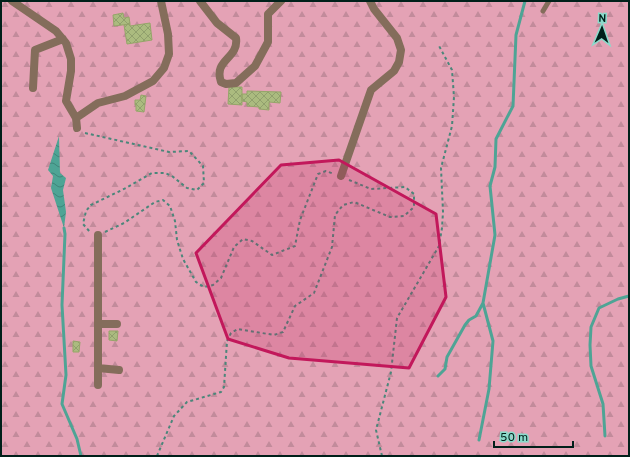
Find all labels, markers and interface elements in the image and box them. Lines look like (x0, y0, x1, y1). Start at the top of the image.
north arrow (582, 8, 622, 48)
text: N (598, 12, 607, 26)
scale bar (494, 423, 573, 449)
text: 50 m (500, 430, 528, 446)

